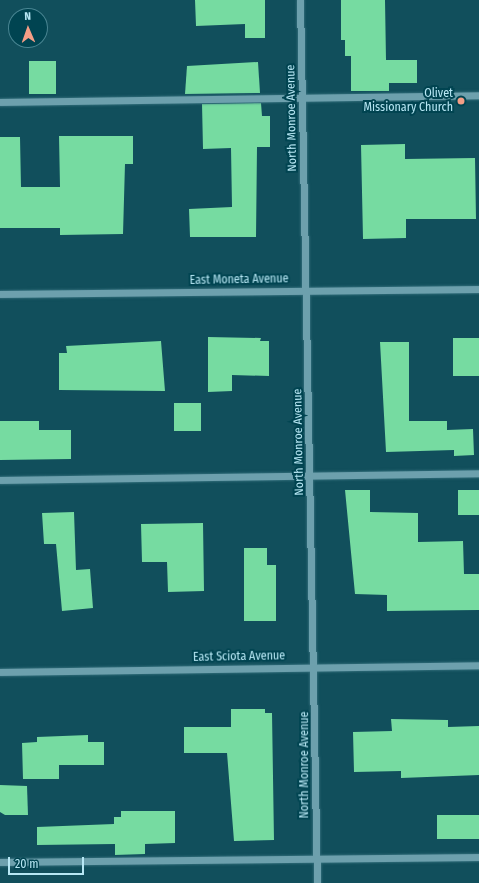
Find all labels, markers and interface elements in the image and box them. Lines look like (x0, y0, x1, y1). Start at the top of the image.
north arrow (8, 8, 48, 48)
text: N (24, 10, 31, 23)
street label: North Monroe Avenue (284, 64, 300, 172)
place label: Olivet Missionary Church (364, 87, 453, 115)
marker: Olivet Missionary Church (456, 96, 466, 106)
street label: East Moneta Avenue (189, 272, 289, 288)
street label: North Monroe Avenue (291, 388, 307, 496)
street label: East Sciota Avenue (193, 649, 285, 665)
street label: North Monroe Avenue (298, 712, 312, 818)
scale bar (10, 849, 86, 875)
text: 20 m (15, 857, 39, 871)

